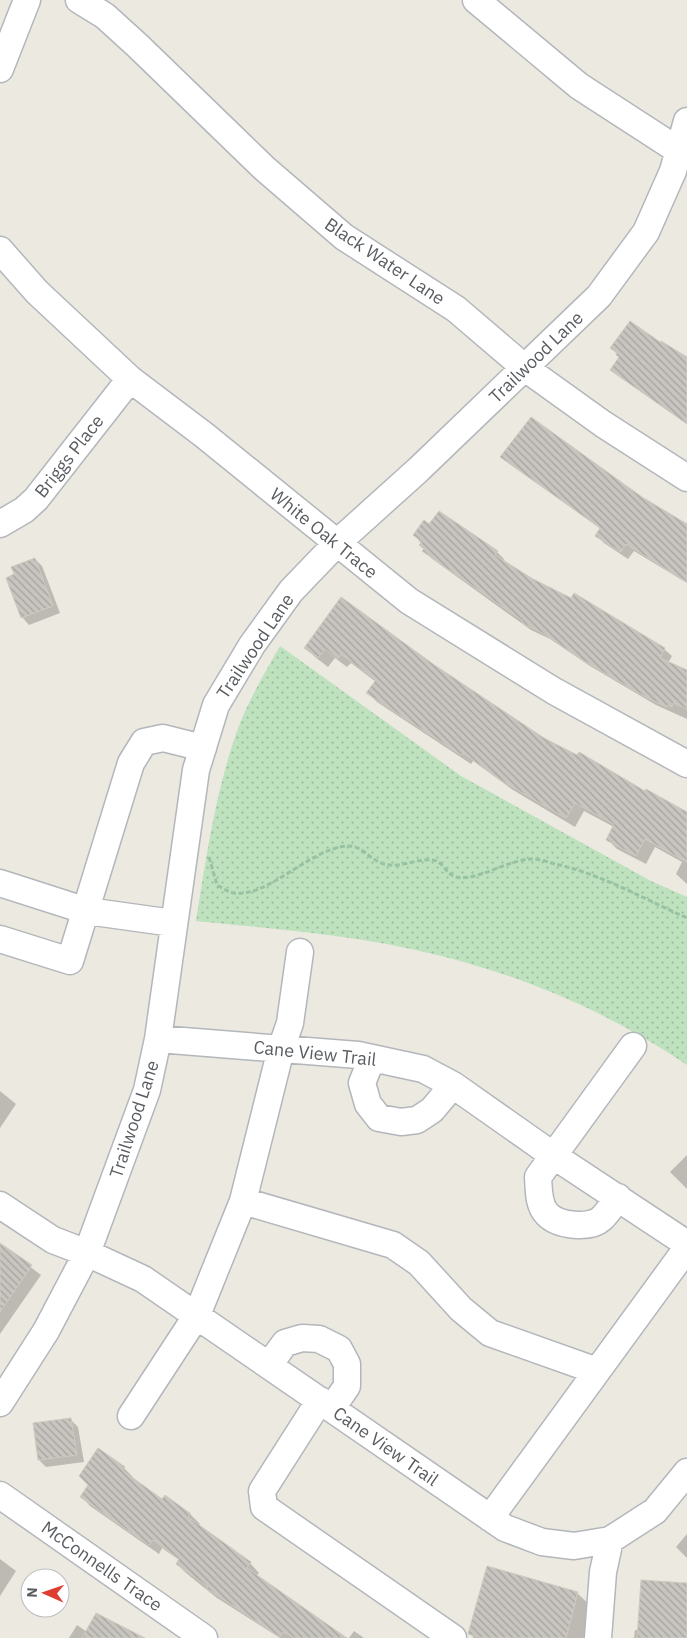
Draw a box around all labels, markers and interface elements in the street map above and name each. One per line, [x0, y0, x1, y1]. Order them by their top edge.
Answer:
street label: Black Water Lane [320, 212, 450, 310]
street label: Trailwood Lane [484, 306, 588, 408]
street label: Briggs Place [29, 410, 109, 502]
street label: White Oak Trace [266, 483, 382, 583]
street label: Trailwood Lane [211, 589, 299, 703]
street label: Cane View Trail [252, 1035, 378, 1071]
street label: Trailwood Lane [104, 1057, 164, 1181]
street label: Cane View Trail [329, 1401, 443, 1491]
street label: McConnells Trace [37, 1516, 167, 1616]
north arrow [20, 1568, 70, 1618]
text: N [23, 1587, 41, 1598]

